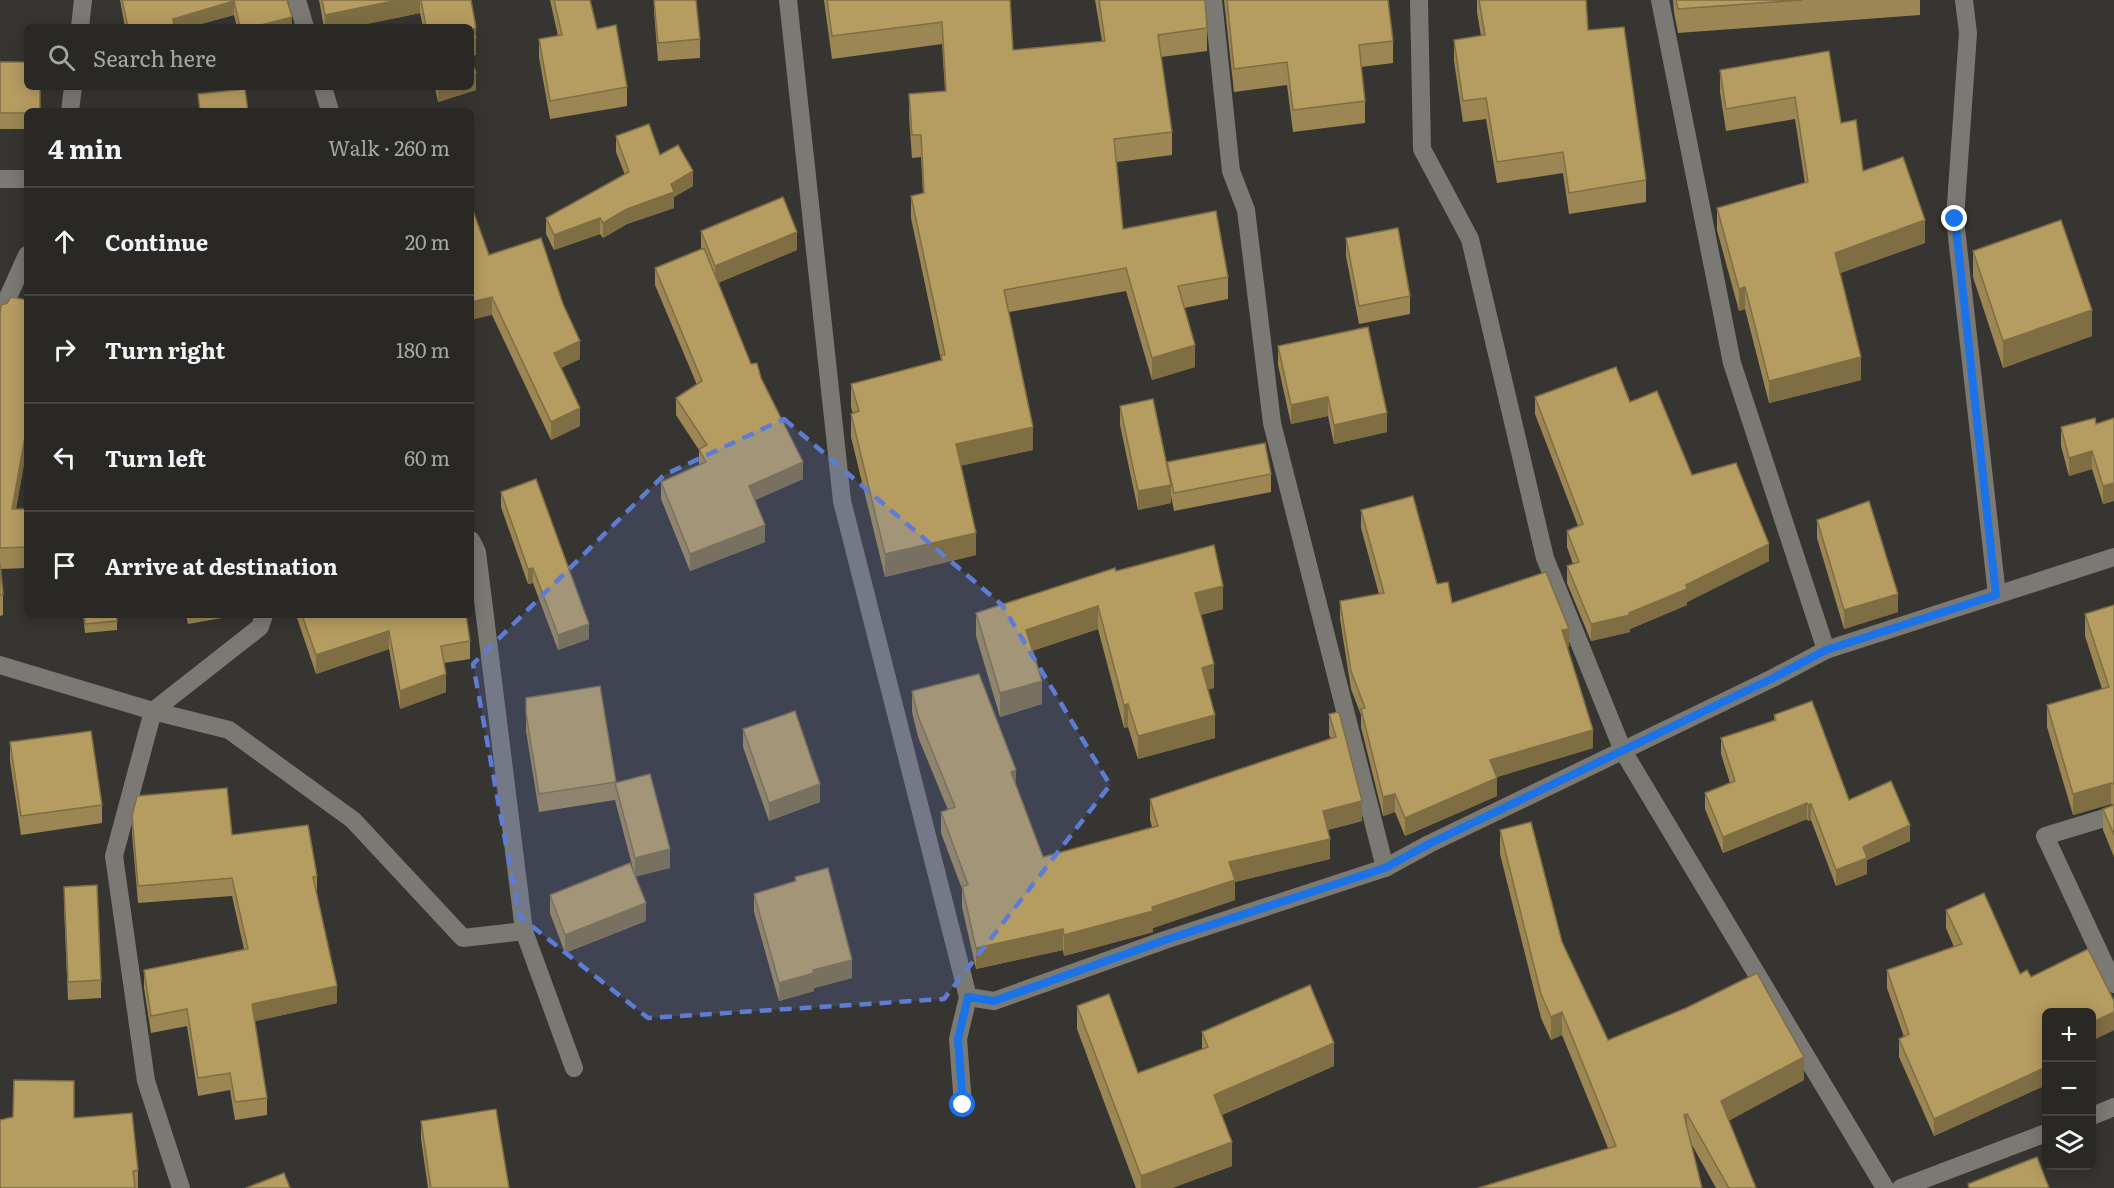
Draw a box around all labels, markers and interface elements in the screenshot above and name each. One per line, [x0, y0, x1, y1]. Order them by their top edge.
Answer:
search box [24, 24, 474, 90]
icon: search [45, 41, 78, 74]
text: Search here [93, 41, 216, 74]
text: 4 min [48, 128, 122, 167]
text: Walk · 260 m [328, 132, 450, 162]
route end [1941, 205, 1967, 231]
icon: ahead [48, 225, 81, 258]
text: Continue [105, 225, 208, 258]
text: 20 m [405, 226, 450, 256]
icon: right [48, 333, 81, 366]
text: Turn right [105, 333, 225, 366]
text: 180 m [396, 334, 450, 364]
icon: left [48, 441, 81, 474]
text: Turn left [105, 441, 206, 474]
text: 60 m [404, 442, 450, 472]
icon: arrive [48, 549, 81, 582]
text: Arrive at destination [105, 549, 338, 582]
map controls [2042, 1008, 2096, 1170]
button: + [2042, 1008, 2096, 1062]
button: − [2042, 1062, 2096, 1116]
route start [949, 1091, 975, 1117]
button: layers [2042, 1116, 2096, 1170]

